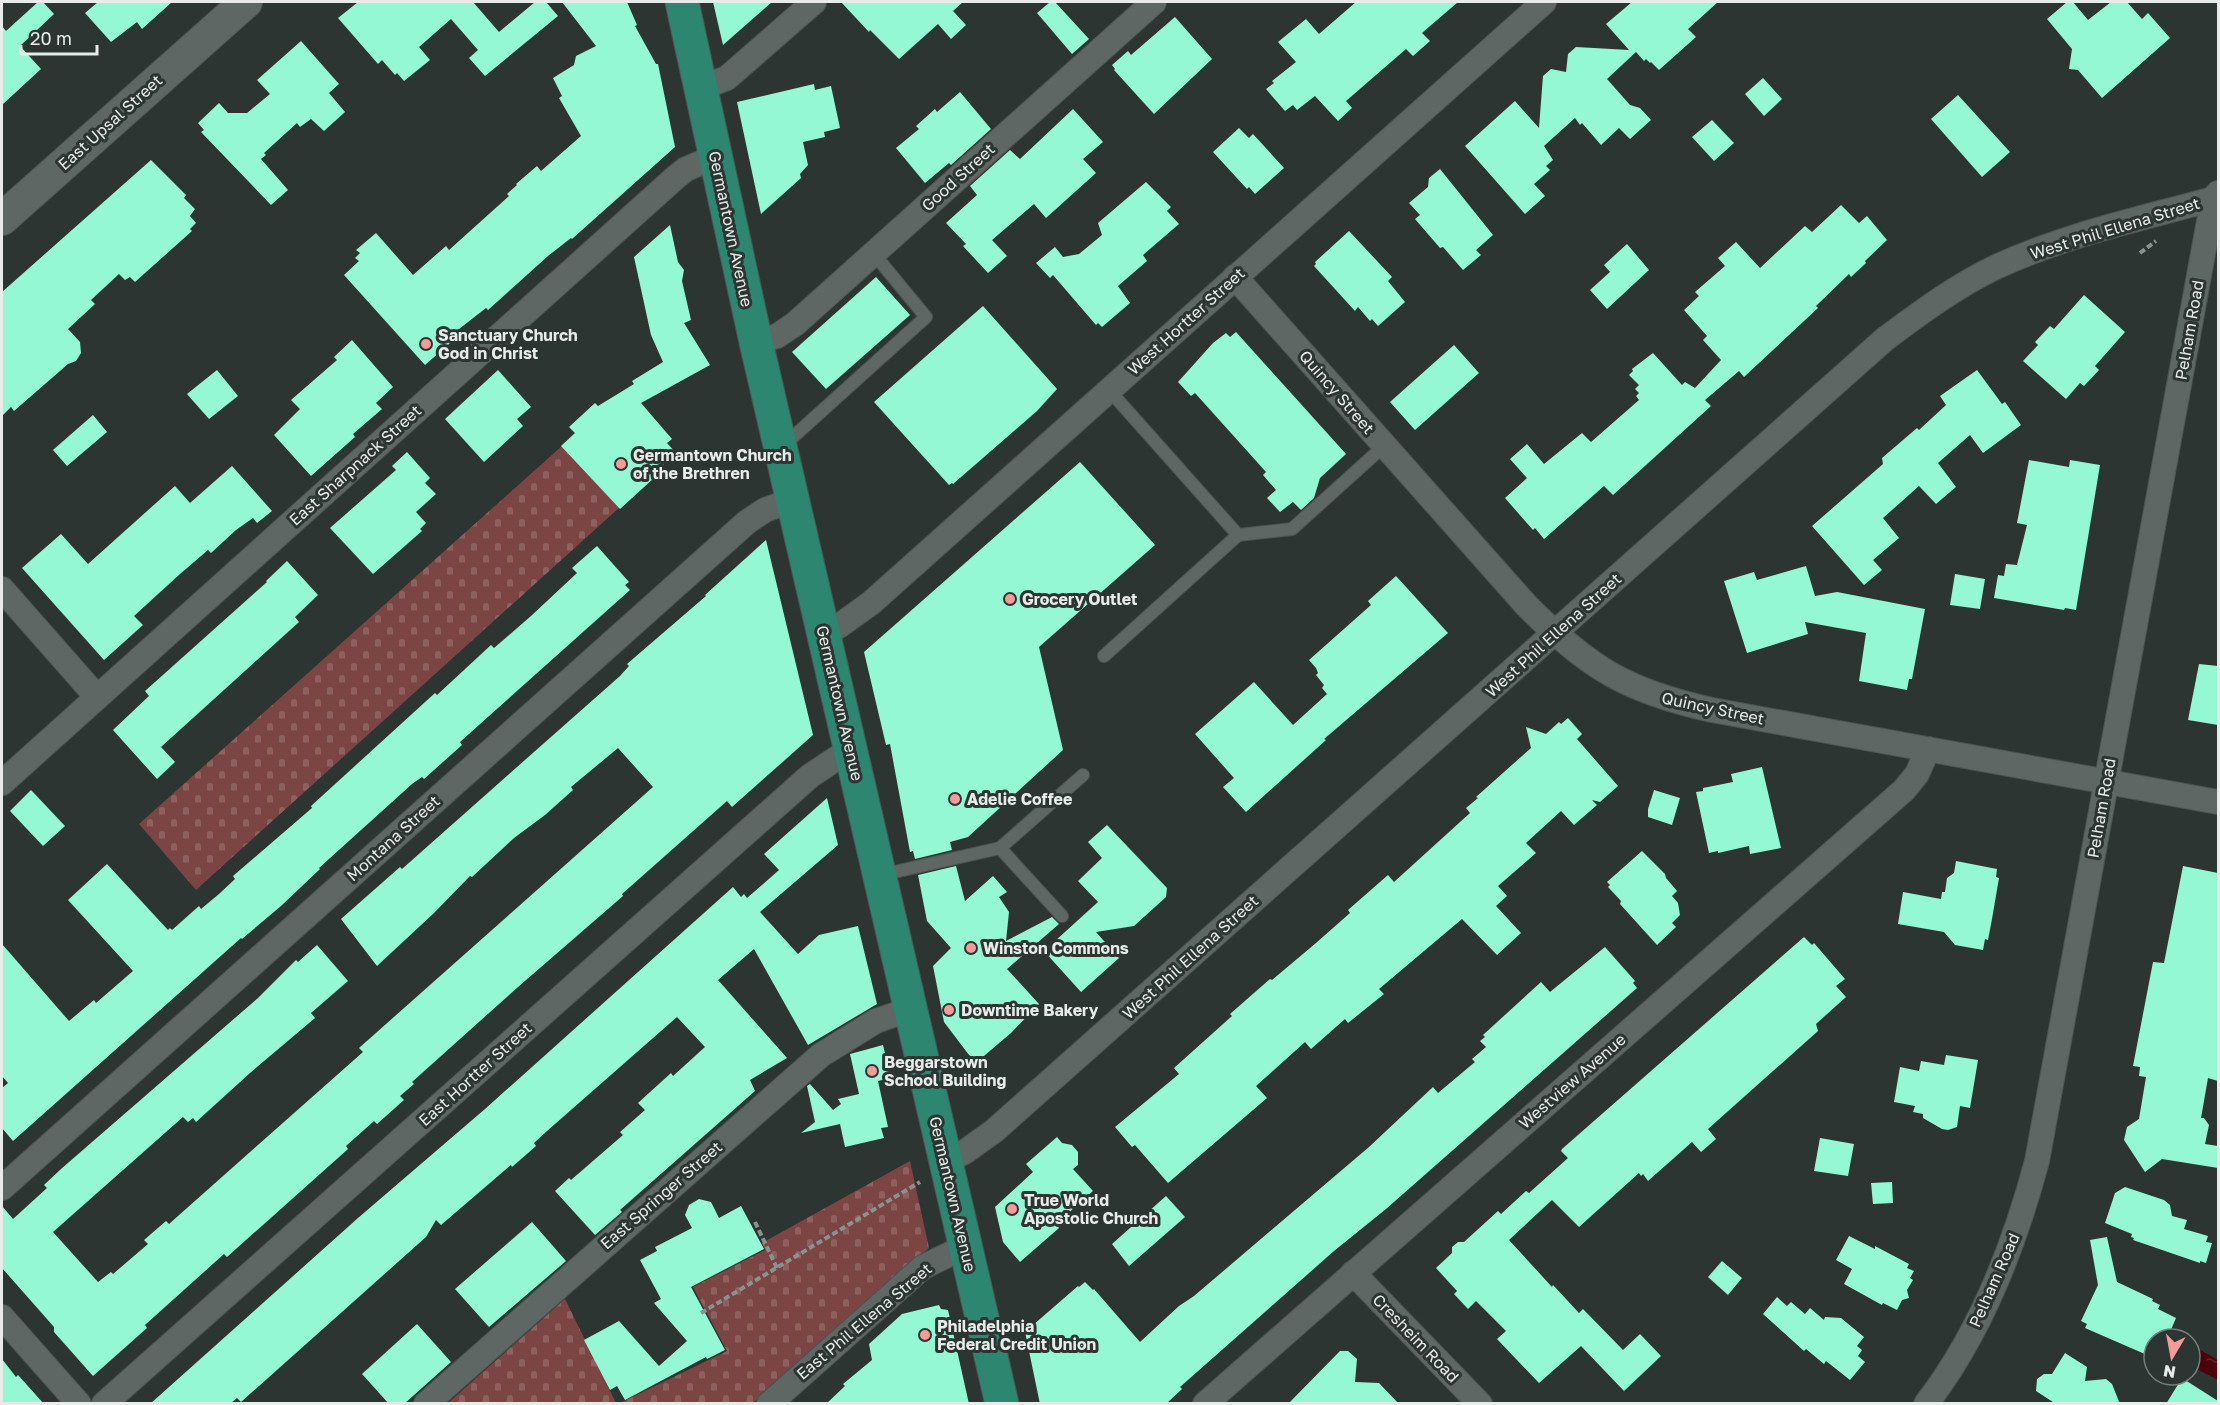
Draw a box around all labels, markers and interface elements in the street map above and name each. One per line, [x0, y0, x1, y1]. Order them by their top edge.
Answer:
scale bar [21, 18, 98, 56]
text: 20 m [30, 27, 72, 49]
street label: East Upsal Street [54, 70, 166, 174]
street label: Good Street [917, 139, 999, 215]
street label: Germantown Avenue [705, 149, 757, 309]
street label: West Phil Ellena Street [2028, 193, 2202, 263]
street label: West Hortter Street [1123, 263, 1249, 379]
street label: Pelham Road [2170, 279, 2208, 381]
place label: Sanctuary Church God in Christ [438, 325, 578, 363]
marker: Sanctuary Church God in Christ [419, 337, 433, 351]
street label: Quincy Street [1295, 346, 1379, 438]
street label: East Sharpnack Street [285, 400, 425, 530]
place label: Germantown Church of the Brethren [633, 445, 792, 483]
marker: Germantown Church of the Brethren [614, 457, 628, 471]
street label: West Phil Ellena Street [1481, 569, 1625, 701]
place label: Grocery Outlet [1022, 589, 1138, 609]
marker: Grocery Outlet [1003, 592, 1017, 606]
street label: Germantown Avenue [812, 623, 868, 783]
street label: Quincy Street [1660, 687, 1766, 729]
street label: Pelham Road [2082, 757, 2120, 859]
place label: Adelie Coffee [967, 789, 1072, 809]
street label: Montana Street [342, 791, 444, 885]
marker: Adelie Coffee [948, 792, 962, 806]
street label: West Phil Ellena Street [1118, 891, 1262, 1023]
place label: Winston Commons [983, 938, 1129, 958]
marker: Winston Commons [964, 941, 978, 955]
place label: Downtime Bakery [961, 1000, 1099, 1020]
marker: Downtime Bakery [942, 1003, 956, 1017]
street label: East Hortter Street [414, 1018, 536, 1130]
street label: Westview Avenue [1514, 1029, 1630, 1133]
place label: Beggarstown School Building [884, 1052, 1007, 1090]
marker: Beggarstown School Building [865, 1064, 879, 1078]
street label: Germantown Avenue [925, 1114, 981, 1274]
street label: East Springer Street [596, 1137, 726, 1253]
place label: True World Apostolic Church [1024, 1190, 1158, 1228]
marker: True World Apostolic Church [1005, 1202, 1019, 1216]
street label: Pelham Road [1964, 1230, 2024, 1330]
street label: East Phil Ellena Street [792, 1259, 936, 1383]
street label: Cresheim Road [1369, 1290, 1463, 1386]
place label: Philadelphia Federal Credit Union [937, 1316, 1096, 1354]
north arrow [2142, 1327, 2202, 1387]
marker: Philadelphia Federal Credit Union [918, 1328, 932, 1342]
text: N [2162, 1361, 2177, 1383]

